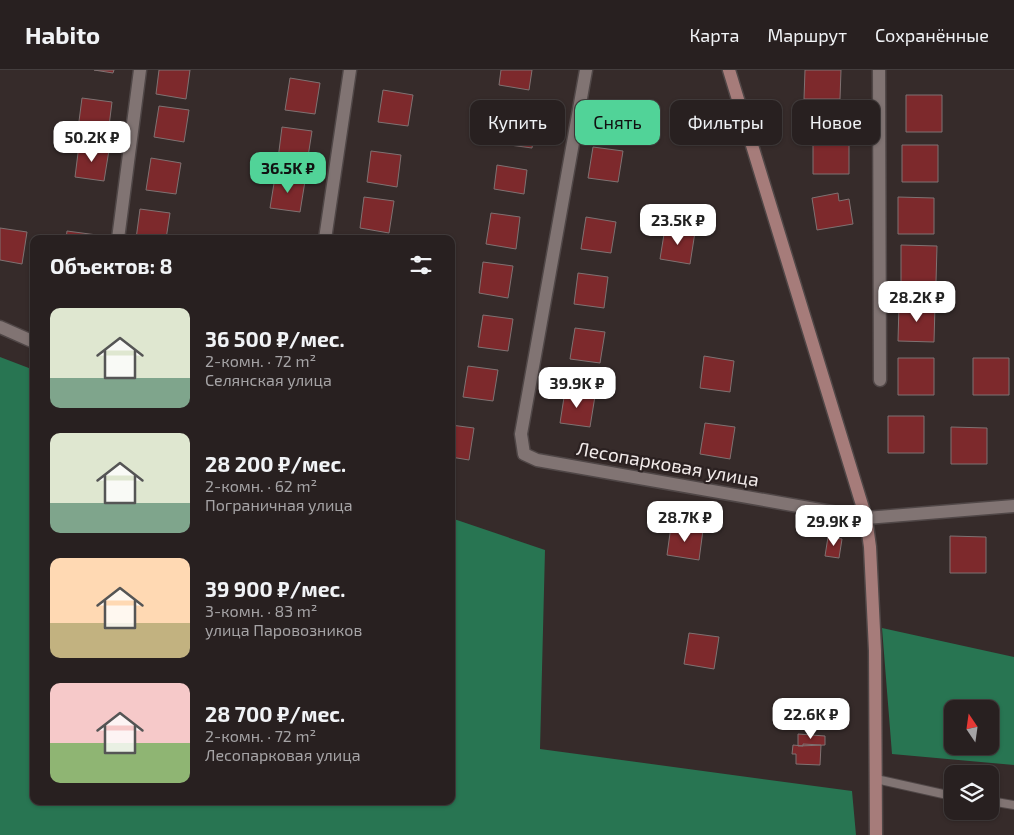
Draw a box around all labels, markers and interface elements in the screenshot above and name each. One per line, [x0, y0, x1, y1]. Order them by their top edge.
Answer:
text: Habito [25, 20, 100, 49]
text: Карта [689, 24, 739, 46]
text: Маршрут [767, 24, 847, 46]
text: Сохранённые [875, 24, 989, 46]
chip: Купить [470, 100, 565, 145]
chip: Снять [575, 100, 660, 145]
chip: Фильтры [670, 100, 782, 145]
chip: Новое [792, 100, 880, 145]
pin: 50.2K ₽ [46, 121, 138, 163]
text: 50.2K ₽ [64, 127, 120, 146]
pin: 36.5K ₽ [242, 152, 334, 194]
text: 36.5K ₽ [261, 158, 315, 177]
pin: 23.5K ₽ [632, 204, 724, 246]
text: 23.5K ₽ [651, 210, 705, 229]
icon: filters [407, 251, 435, 279]
text: Объектов: 8 [50, 253, 173, 278]
pin: 28.2K ₽ [871, 280, 963, 323]
text: 28.2K ₽ [889, 287, 945, 306]
text: 36 500 ₽/мес. [205, 326, 345, 351]
icon: home [90, 328, 150, 388]
text: 2-комн. · 72 m² [205, 351, 316, 370]
pin: 39.9K ₽ [531, 366, 623, 409]
text: Селянская улица [205, 370, 332, 389]
text: 39.9K ₽ [550, 373, 604, 392]
street label: Лесопарковая улица [575, 436, 761, 492]
text: 28 200 ₽/мес. [205, 451, 346, 476]
icon: home [90, 453, 150, 513]
text: 2-комн. · 62 m² [205, 476, 317, 495]
text: Пограничная улица [205, 495, 353, 514]
pin: 28.7K ₽ [639, 500, 731, 543]
pin: 29.9K ₽ [788, 504, 880, 547]
text: 28.7K ₽ [658, 507, 712, 526]
text: 29.9K ₽ [807, 511, 861, 530]
text: 39 900 ₽/мес. [205, 576, 345, 601]
icon: home [90, 578, 150, 638]
text: 3-комн. · 83 m² [205, 601, 317, 620]
text: улица Паровозников [205, 620, 362, 639]
pin: 22.6K ₽ [765, 698, 857, 740]
north arrow [944, 700, 999, 755]
map controls [944, 700, 999, 820]
text: 28 700 ₽/мес. [205, 701, 345, 726]
icon: home [90, 703, 150, 763]
text: 22.6K ₽ [784, 704, 838, 723]
text: 2-комн. · 72 m² [205, 726, 316, 745]
text: Лесопарковая улица [205, 745, 361, 764]
button: layers [944, 765, 999, 820]

